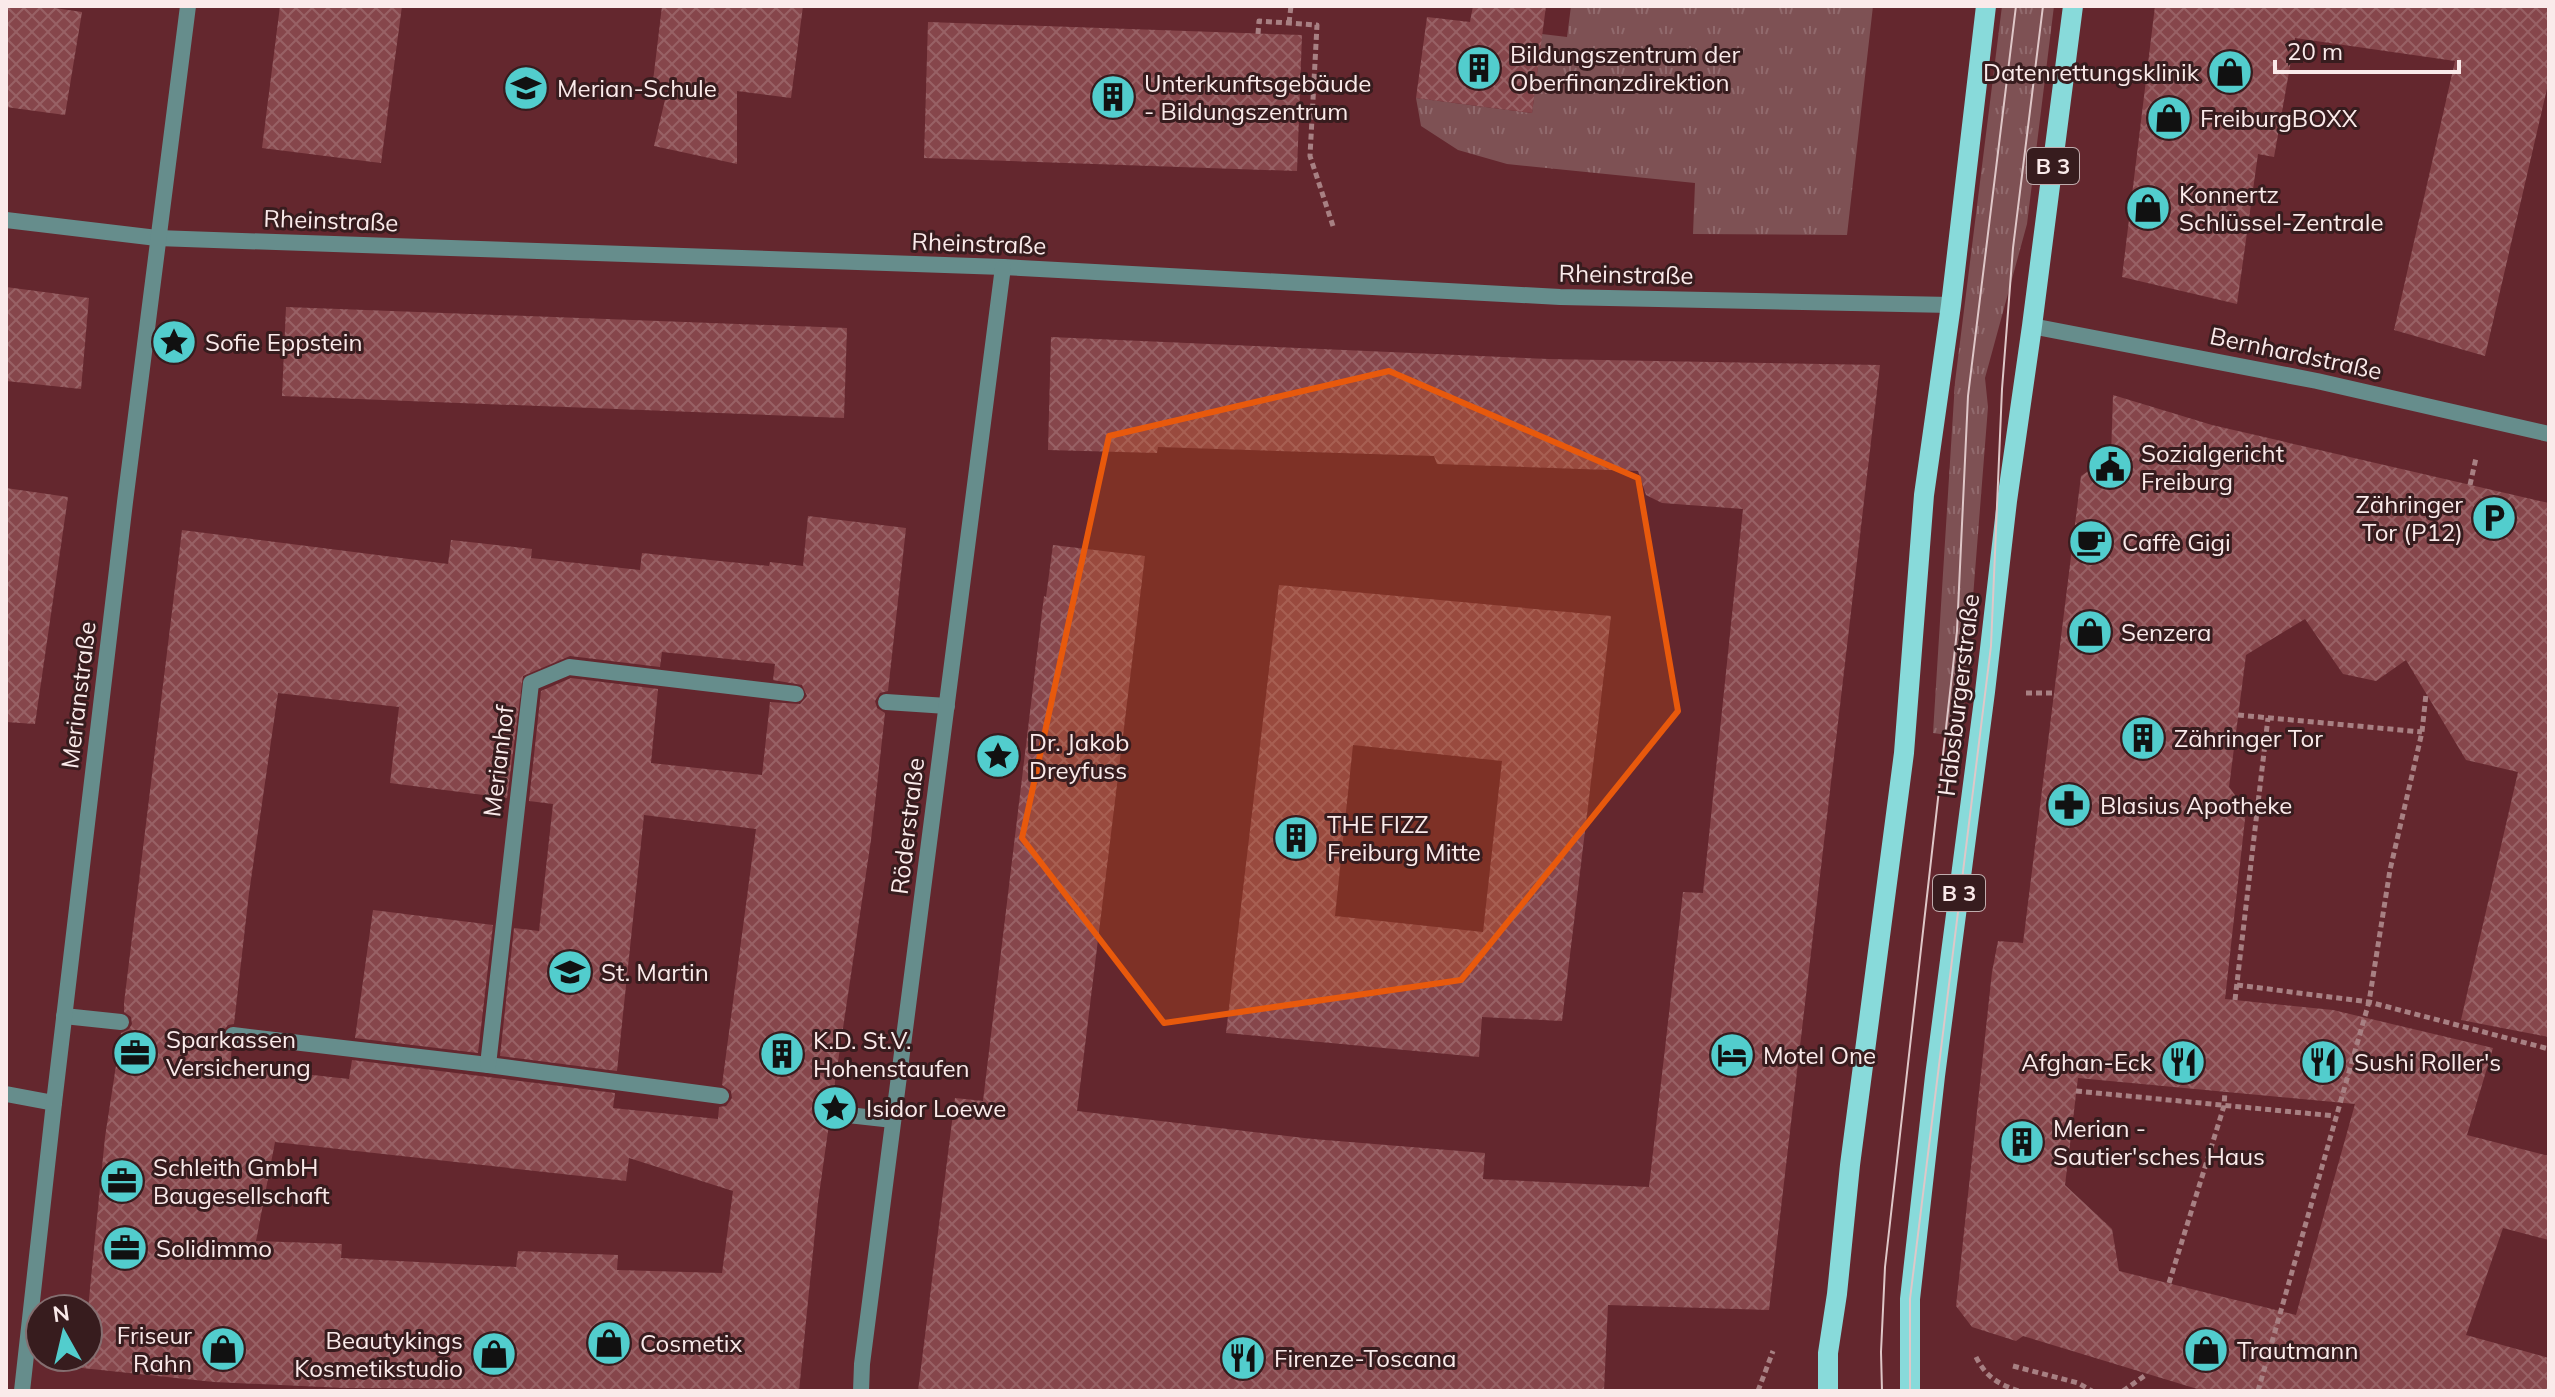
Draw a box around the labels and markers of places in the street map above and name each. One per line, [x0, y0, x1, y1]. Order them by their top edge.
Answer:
place label: Bildungszentrum der Oberfinanzdirektion [1510, 39, 1740, 97]
building icon: Bildungszentrum der Oberfinanzdirektion [1455, 44, 1503, 92]
shop icon: Datenrettungsklinik [2206, 48, 2254, 96]
place label: Datenrettungsklinik [1983, 57, 2200, 87]
school or university icon: Merian-Schule [502, 64, 550, 112]
place label: Unterkunftsgebäude - Bildungszentrum [1144, 68, 1371, 126]
place label: Merian-Schule [557, 73, 717, 103]
building icon: Unterkunftsgebäude - Bildungszentrum [1089, 73, 1137, 121]
shop icon: FreiburgBOXX [2145, 94, 2193, 142]
place label: FreiburgBOXX [2200, 103, 2358, 133]
place label: Konnertz Schlüssel-Zentrale [2179, 179, 2384, 237]
shop icon: Konnertz Schlüssel-Zentrale [2124, 184, 2172, 232]
place icon: Sofie Eppstein [150, 318, 198, 366]
place label: Sofie Eppstein [205, 327, 362, 357]
place label: Sozialgericht Freiburg [2141, 438, 2284, 496]
public building icon: Sozialgericht Freiburg [2086, 443, 2134, 491]
place label: Zähringer Tor (P12) [2356, 489, 2463, 547]
parking icon: Zähringer Tor (P12) [2470, 494, 2518, 542]
cafe icon: Caffè Gigi [2067, 518, 2115, 566]
place label: Caffè Gigi [2122, 527, 2231, 557]
shop icon: Senzera [2066, 608, 2114, 656]
place label: Senzera [2121, 617, 2211, 647]
building icon: Zähringer Tor [2119, 714, 2167, 762]
place label: Zähringer Tor [2174, 723, 2323, 753]
place label: Dr. Jakob Dreyfuss [1029, 727, 1129, 785]
place icon: Dr. Jakob Dreyfuss [974, 732, 1022, 780]
pharmacy icon: Blasius Apotheke [2045, 781, 2093, 829]
place label: Blasius Apotheke [2100, 790, 2292, 820]
place label: THE FIZZ Freiburg Mitte [1327, 809, 1481, 867]
building icon: THE FIZZ Freiburg Mitte [1272, 814, 1320, 862]
school or university icon: St. Martin [546, 948, 594, 996]
place label: St. Martin [601, 957, 709, 987]
place label: Sparkassen Versicherung [166, 1024, 311, 1082]
place label: K.D. St.V. Hohenstaufen [813, 1025, 970, 1083]
office icon: Sparkassen Versicherung [111, 1029, 159, 1077]
building icon: K.D. St.V. Hohenstaufen [758, 1030, 806, 1078]
hotel icon: Motel One [1708, 1031, 1756, 1079]
restaurant icon: Afghan-Eck [2159, 1038, 2207, 1086]
restaurant icon: Sushi Roller's [2299, 1038, 2347, 1086]
place label: Motel One [1763, 1040, 1876, 1070]
place label: Afghan-Eck [2021, 1047, 2153, 1077]
place label: Sushi Roller's [2354, 1047, 2501, 1077]
place icon: Isidor Loewe [811, 1084, 859, 1132]
place label: Isidor Loewe [866, 1093, 1006, 1123]
place label: Merian - Sautier'sches Haus [2053, 1113, 2265, 1171]
building icon: Merian - Sautier'sches Haus [1998, 1118, 2046, 1166]
place label: Schleith GmbH Baugesellschaft [153, 1152, 330, 1210]
office icon: Schleith GmbH Baugesellschaft [98, 1157, 146, 1205]
office icon: Solidimmo [101, 1224, 149, 1272]
place label: Solidimmo [156, 1233, 272, 1263]
shop icon: Cosmetix [585, 1319, 633, 1367]
place label: Friseur Rahn [117, 1320, 192, 1378]
shop icon: Friseur Rahn [199, 1325, 247, 1373]
place label: Beautykings Kosmetikstudio [294, 1325, 463, 1383]
shop icon: Trautmann [2182, 1326, 2230, 1374]
place label: Cosmetix [640, 1328, 742, 1358]
shop icon: Beautykings Kosmetikstudio [470, 1330, 518, 1378]
restaurant icon: Firenze-Toscana [1219, 1334, 1267, 1382]
place label: Trautmann [2237, 1335, 2359, 1365]
place label: Firenze-Toscana [1274, 1343, 1457, 1373]

